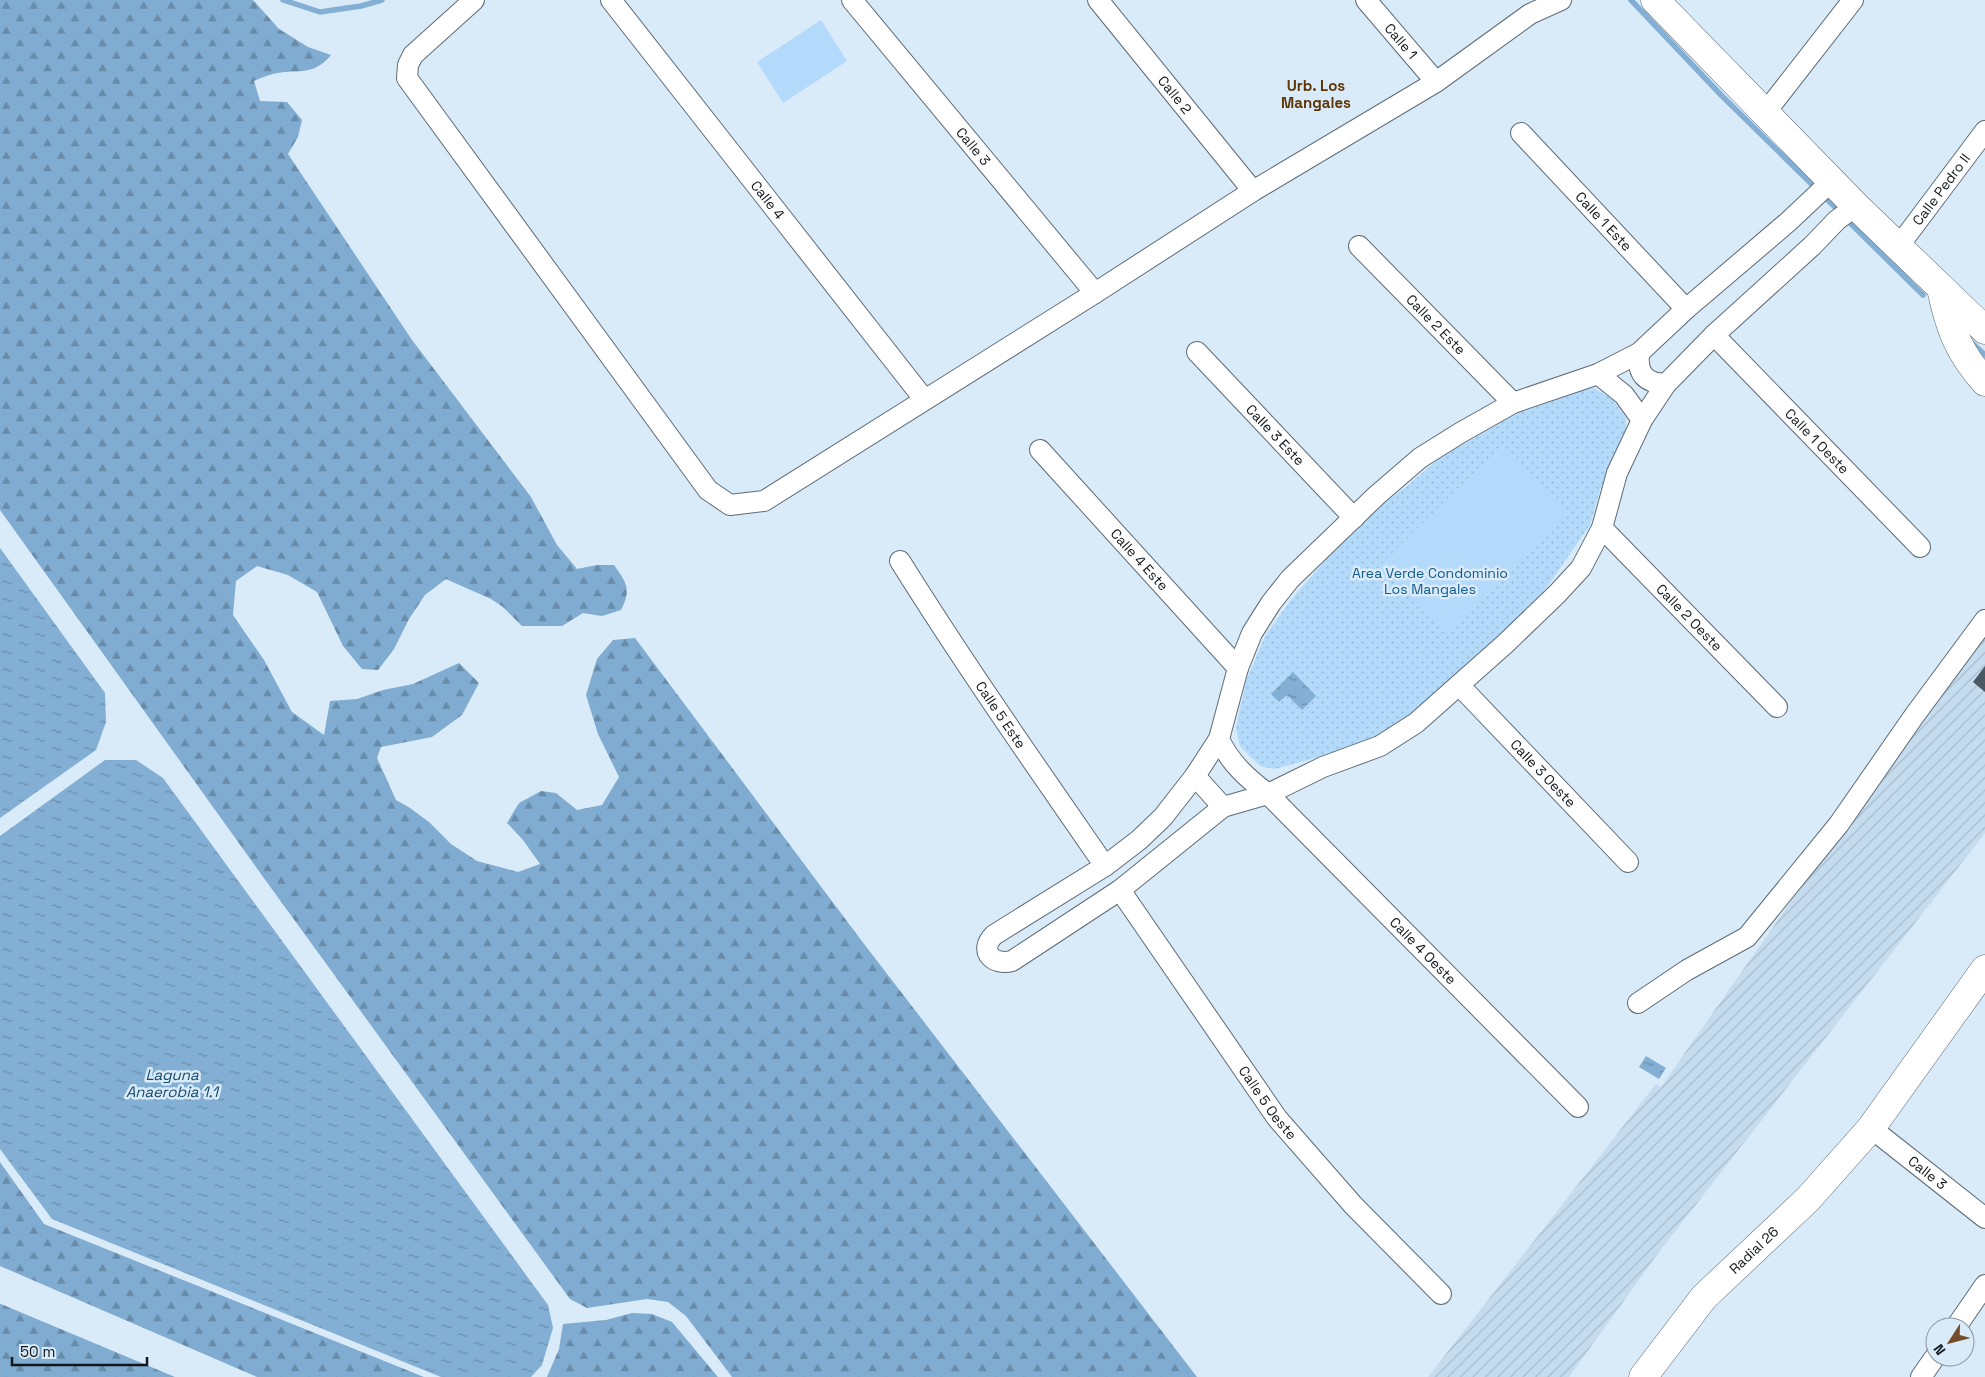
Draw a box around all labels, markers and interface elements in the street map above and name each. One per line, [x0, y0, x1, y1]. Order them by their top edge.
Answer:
street label: Calle 1 [1381, 19, 1421, 63]
street label: Calle 2 [1154, 72, 1196, 118]
district label: Urb. Los Mangales [1281, 76, 1351, 112]
street label: Calle 3 [952, 123, 994, 169]
street label: Calle Pedro II [1908, 150, 1974, 229]
street label: Calle 4 [747, 177, 789, 223]
street label: Calle 1 Este [1572, 188, 1636, 255]
street label: Calle 2 Este [1402, 291, 1470, 358]
street label: Calle 3 Este [1242, 400, 1309, 469]
street label: Calle 1 Oeste [1781, 404, 1853, 478]
street label: Calle 4 Este [1107, 525, 1172, 594]
park label: Area Verde Condominio Los Mangales [1352, 564, 1508, 598]
street label: Calle 2 Oeste [1652, 580, 1726, 655]
street label: Calle 5 Este [972, 678, 1030, 752]
street label: Calle 3 Oeste [1507, 735, 1580, 811]
street label: Calle 4 Oeste [1386, 913, 1460, 988]
street label: Calle 5 Oeste [1235, 1062, 1301, 1143]
water label: Laguna Anaerobia 1.1 [126, 1065, 220, 1101]
street label: Calle 3 [1905, 1152, 1950, 1193]
street label: Radial 26 [1725, 1223, 1782, 1278]
north arrow [1925, 1317, 1975, 1367]
scale bar [12, 1334, 148, 1366]
text: N [1929, 1341, 1950, 1359]
text: 50 m [20, 1342, 55, 1361]

